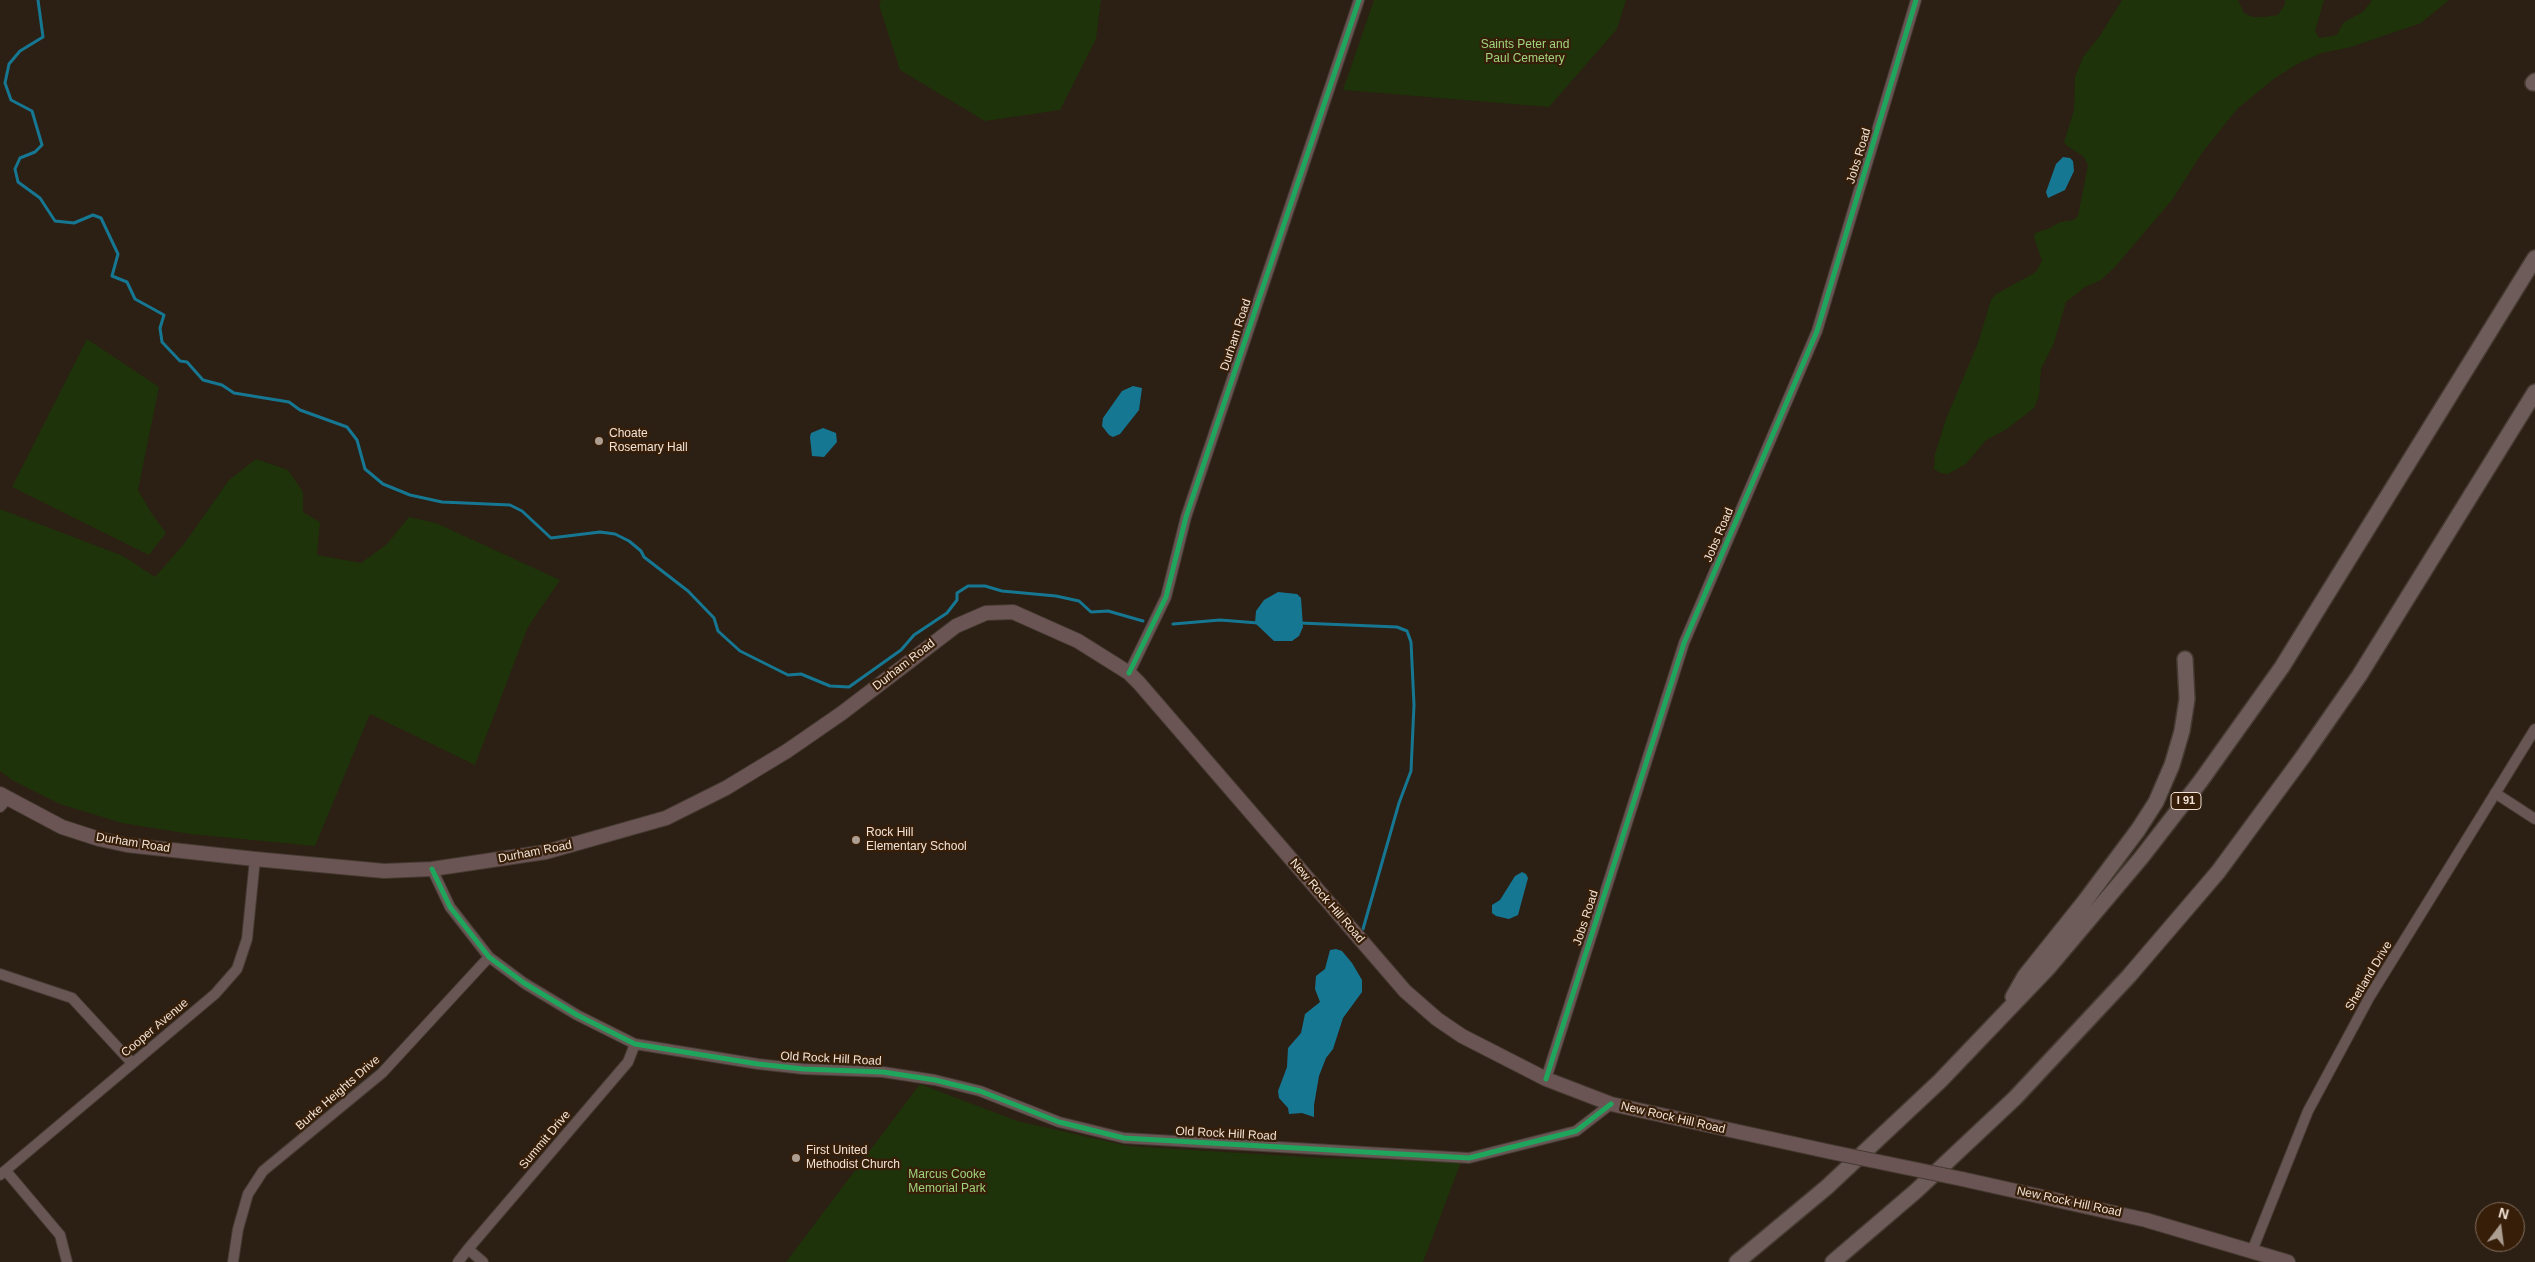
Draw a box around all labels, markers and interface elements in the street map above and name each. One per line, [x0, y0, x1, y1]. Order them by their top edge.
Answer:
park label: Saints Peter and Paul Cemetery [1481, 38, 1569, 66]
street label: Jobs Road [1844, 126, 1874, 186]
street label: Durham Road [1218, 297, 1254, 373]
place label: Choate Rosemary Hall [609, 427, 688, 455]
marker: Choate Rosemary Hall [593, 435, 605, 447]
street label: Jobs Road [1701, 506, 1737, 564]
street label: Durham Road [870, 636, 938, 694]
road number: I 91 [2171, 792, 2201, 809]
place label: Rock Hill Elementary School [866, 826, 967, 854]
street label: Durham Road [95, 830, 171, 856]
marker: Rock Hill Elementary School [850, 834, 862, 846]
street label: Durham Road [497, 838, 573, 866]
street label: New Rock Hill Road [1287, 856, 1367, 946]
street label: Jobs Road [1570, 888, 1602, 948]
street label: Shetland Drive [2343, 939, 2395, 1013]
street label: Cooper Avenue [119, 996, 191, 1060]
street label: Old Rock Hill Road [780, 1049, 882, 1069]
street label: Burke Heights Drive [293, 1053, 383, 1133]
street label: New Rock Hill Road [1619, 1099, 1727, 1137]
street label: Summit Drive [516, 1108, 574, 1172]
street label: Old Rock Hill Road [1175, 1124, 1277, 1144]
place label: First United Methodist Church [806, 1144, 900, 1172]
marker: First United Methodist Church [790, 1152, 802, 1164]
park label: Marcus Cooke Memorial Park [908, 1168, 986, 1196]
street label: New Rock Hill Road [2015, 1184, 2123, 1220]
north arrow [2475, 1202, 2525, 1252]
text: N [2497, 1204, 2511, 1223]

